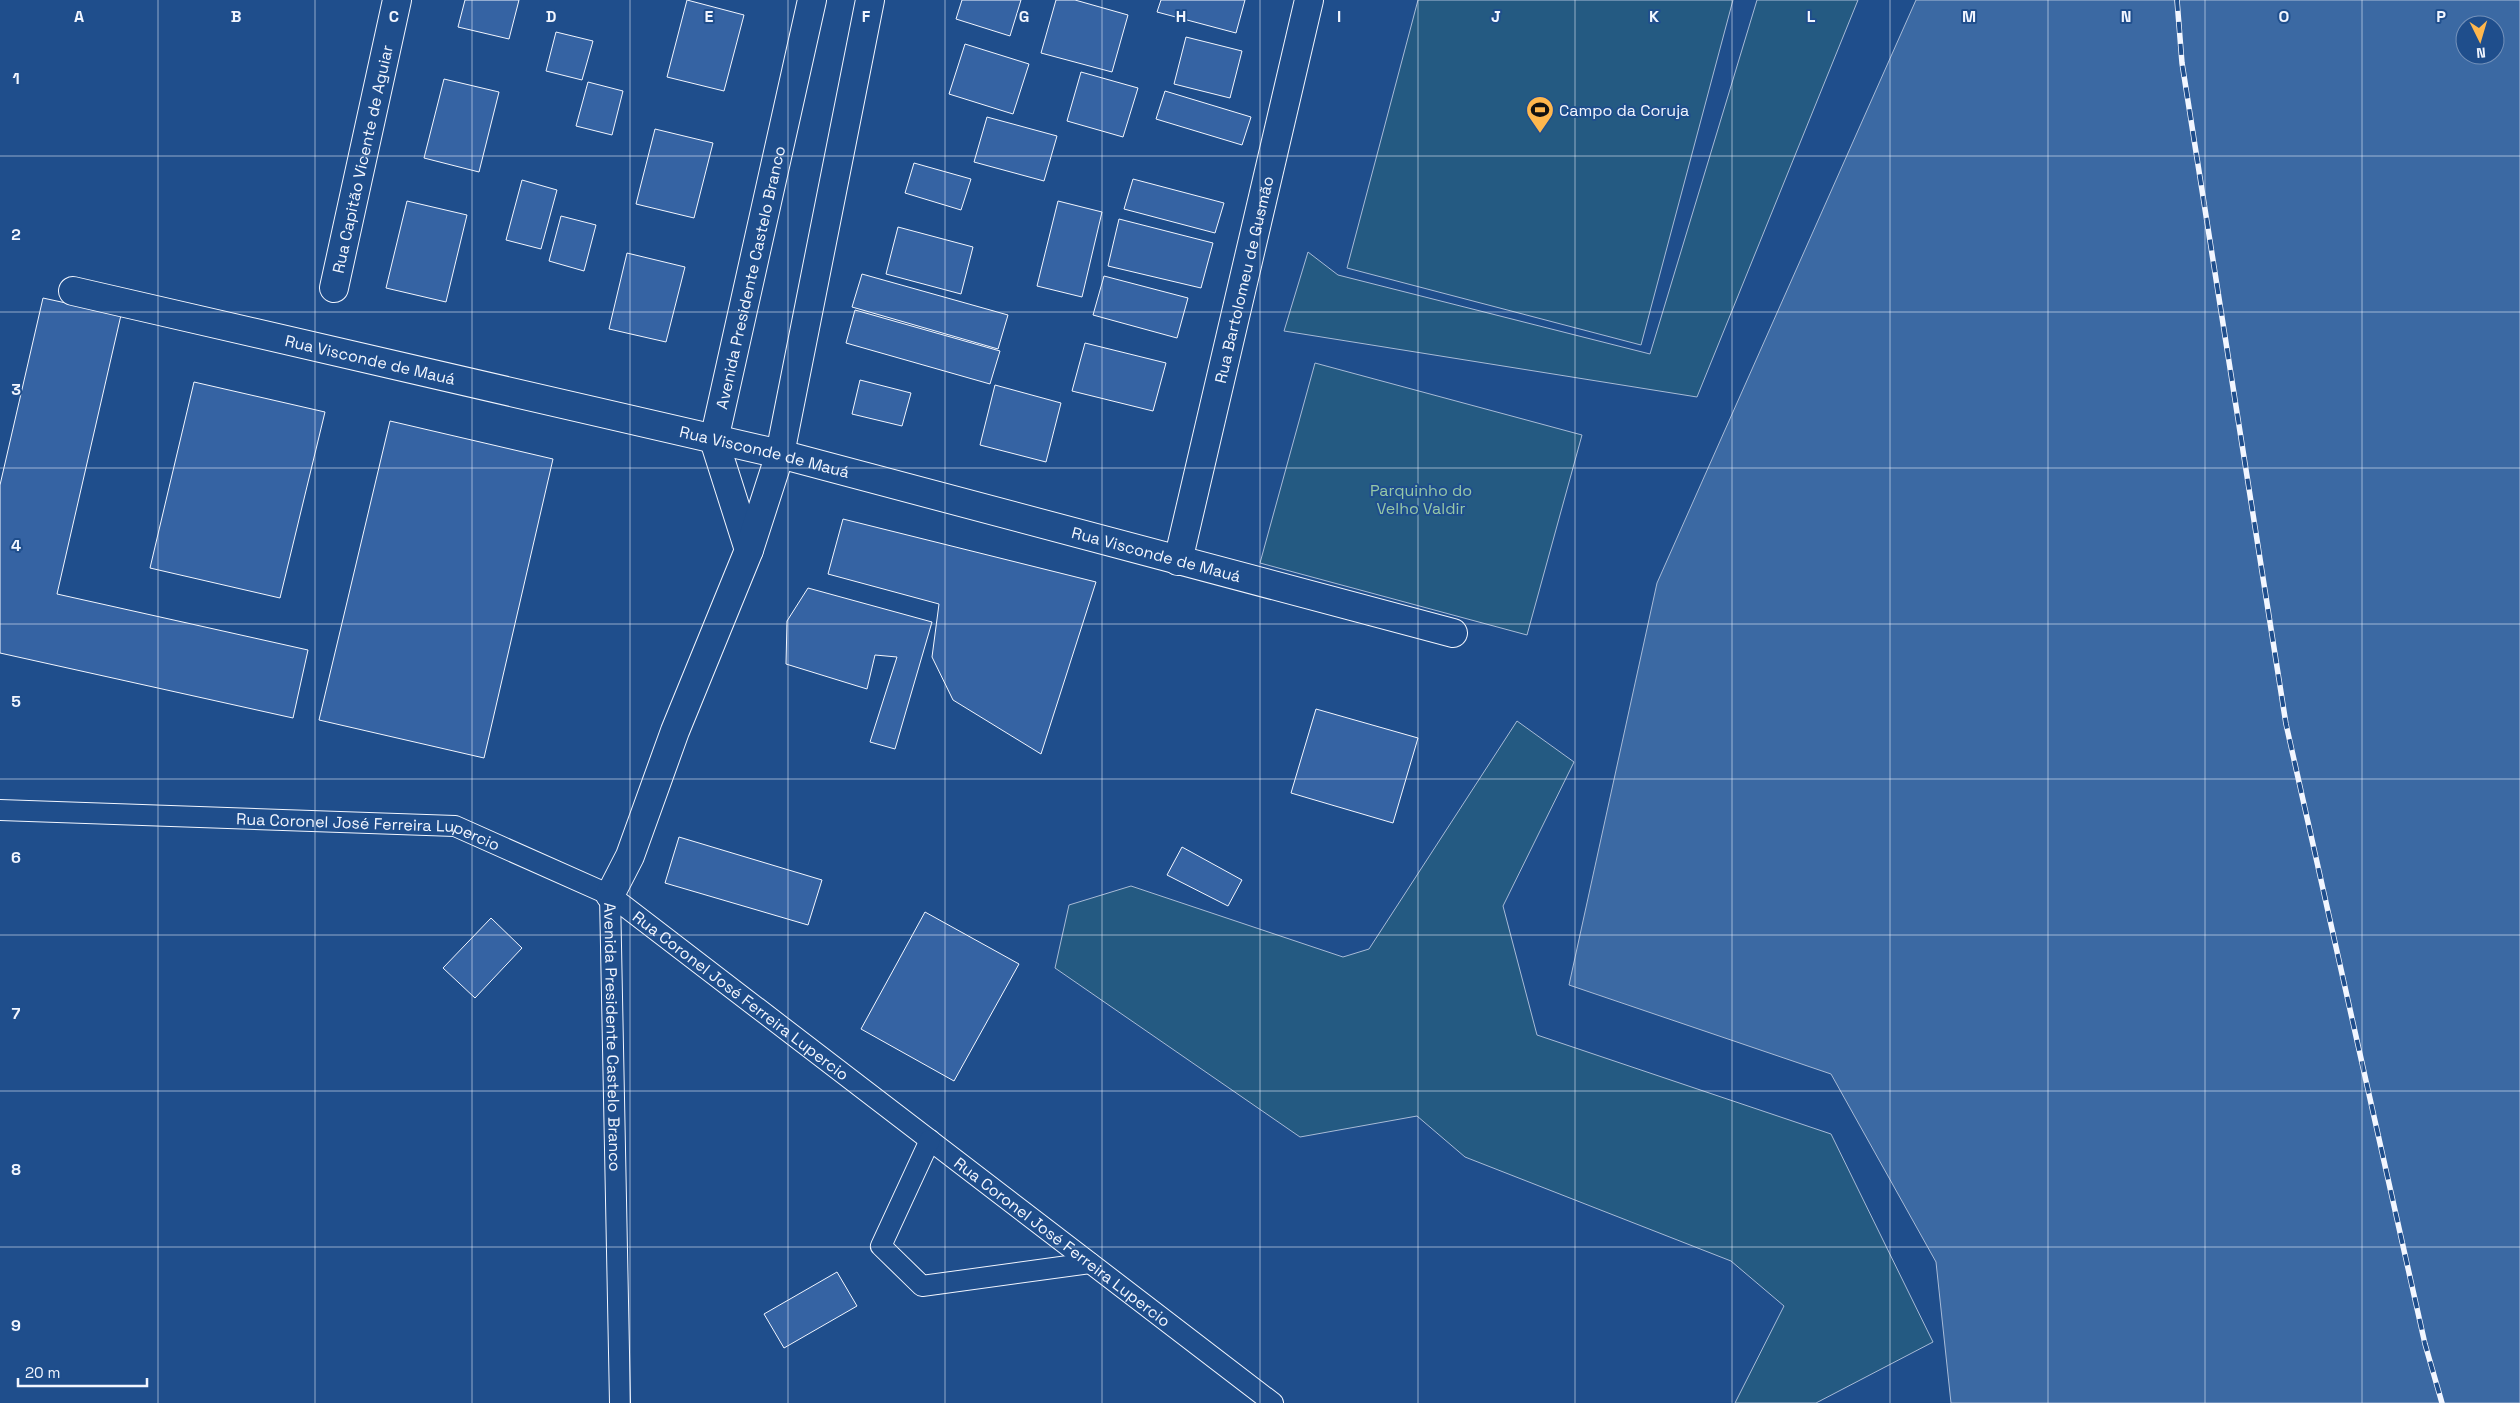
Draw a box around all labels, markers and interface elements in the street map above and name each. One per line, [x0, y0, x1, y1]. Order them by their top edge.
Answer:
text: A [74, 6, 84, 27]
text: B [231, 6, 241, 27]
text: C [389, 6, 399, 27]
text: D [546, 6, 556, 27]
text: E [705, 6, 714, 27]
text: F [862, 6, 871, 27]
text: G [1019, 6, 1029, 27]
text: H [1176, 6, 1186, 27]
text: I [1337, 6, 1341, 27]
text: J [1491, 6, 1501, 27]
text: K [1649, 6, 1659, 27]
text: L [1807, 6, 1816, 27]
text: M [1962, 6, 1976, 27]
text: N [2121, 6, 2131, 27]
text: O [2279, 6, 2290, 27]
text: P [2436, 6, 2446, 27]
north arrow [2455, 15, 2505, 65]
street label: Rua Capitão Vicente de Aguiar [327, 43, 397, 275]
text: N [2476, 44, 2487, 62]
text: 1 [12, 68, 20, 89]
sports icon: Campo da Coruja [1525, 95, 1555, 134]
place label: Campo da Coruja [1559, 100, 1689, 121]
street label: Avenida Presidente Castelo Branco [711, 144, 790, 411]
street label: Rua Bartolomeu de Gusmão [1209, 174, 1278, 385]
text: 2 [11, 224, 21, 245]
street label: Rua Visconde de Mauá [283, 330, 457, 389]
text: 3 [11, 379, 21, 400]
street label: Rua Visconde de Mauá [678, 421, 852, 483]
park label: Parquinho do Velho Valdir [1370, 480, 1472, 519]
street label: Rua Visconde de Mauá [1069, 522, 1243, 587]
text: 4 [11, 535, 21, 556]
text: 5 [11, 691, 21, 712]
street label: Rua Coronel José Ferreira Lupercio [236, 808, 503, 855]
text: 6 [11, 847, 21, 868]
street label: Avenida Presidente Castelo Branco [600, 902, 626, 1172]
street label: Rua Coronel José Ferreira Lupercio [629, 906, 853, 1085]
text: 7 [12, 1003, 21, 1024]
street label: Rua Coronel José Ferreira Lupercio [950, 1152, 1175, 1331]
text: 8 [11, 1159, 21, 1180]
text: 9 [11, 1315, 21, 1336]
scale bar [18, 1356, 146, 1388]
text: 20 m [25, 1363, 60, 1382]

